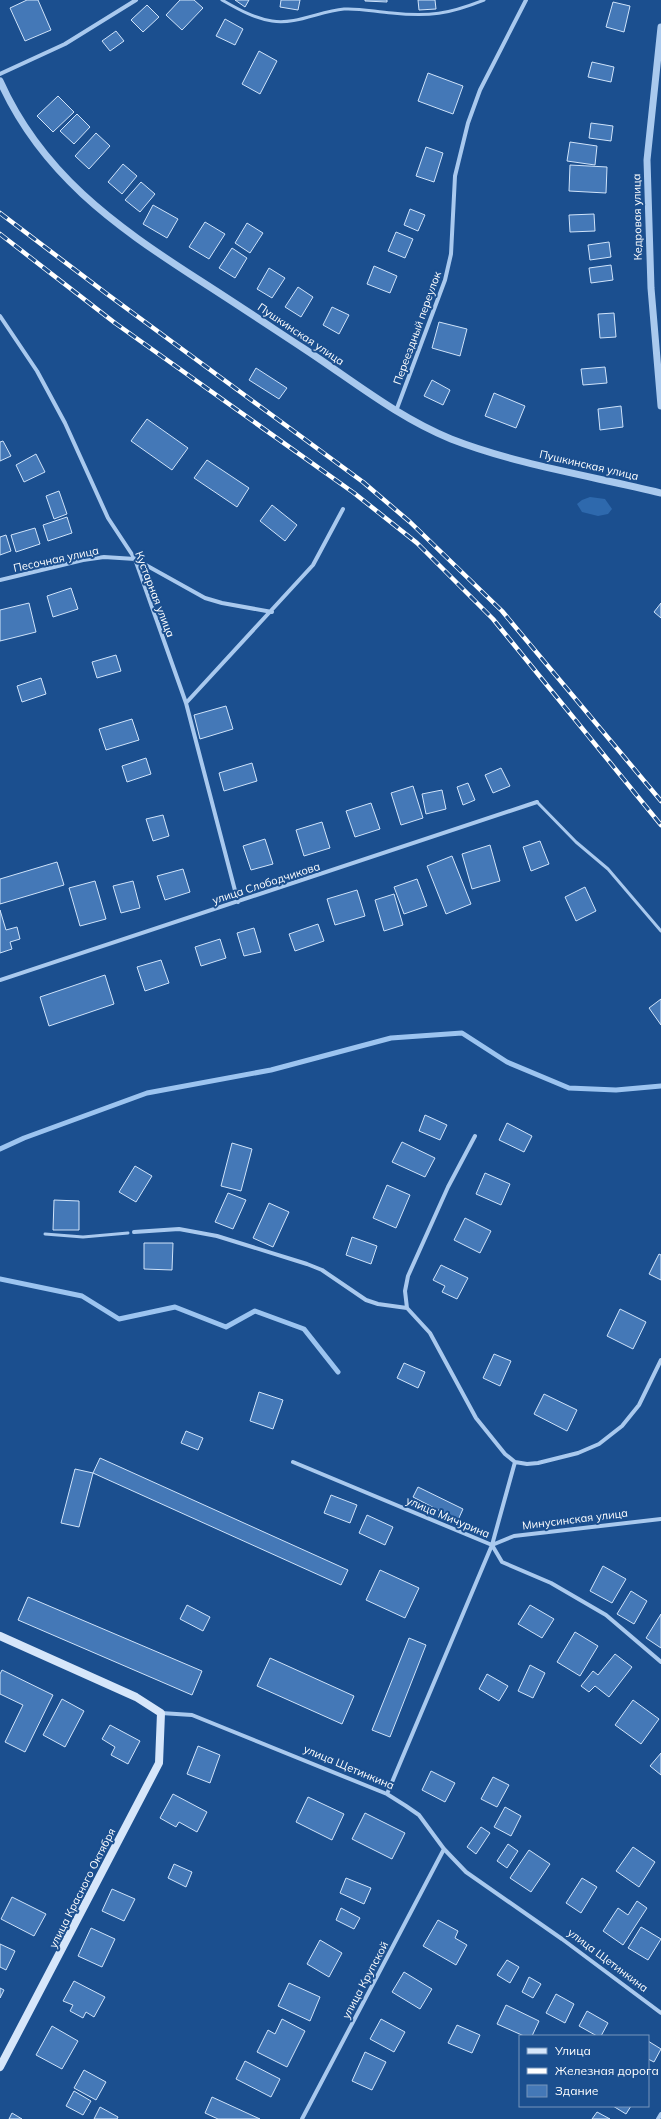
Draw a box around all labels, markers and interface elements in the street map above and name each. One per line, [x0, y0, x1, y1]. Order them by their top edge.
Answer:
street label: Кедровая улица [629, 173, 645, 261]
street label: Переездный переулок [390, 269, 444, 387]
street label: Пушкинская улица [255, 300, 347, 368]
street label: Пушкинская улица [538, 447, 640, 483]
street label: Песочная улица [12, 543, 100, 575]
street label: Кустарная улица [132, 549, 178, 639]
street label: улица Слободчикова [210, 859, 322, 907]
street label: улица Мичурина [404, 1493, 492, 1541]
street label: Минусинская улица [521, 1506, 629, 1532]
street label: улица Щетинкина [302, 1742, 396, 1792]
street label: улица Красного Октября [46, 1826, 118, 1950]
street label: улица Щетинкина [565, 1925, 651, 1995]
street label: улица Крупской [339, 1939, 391, 2021]
legend [519, 2035, 649, 2107]
text: Улица [554, 2043, 591, 2058]
text: Железная дорога [555, 2063, 659, 2078]
text: Здание [555, 2083, 599, 2098]

